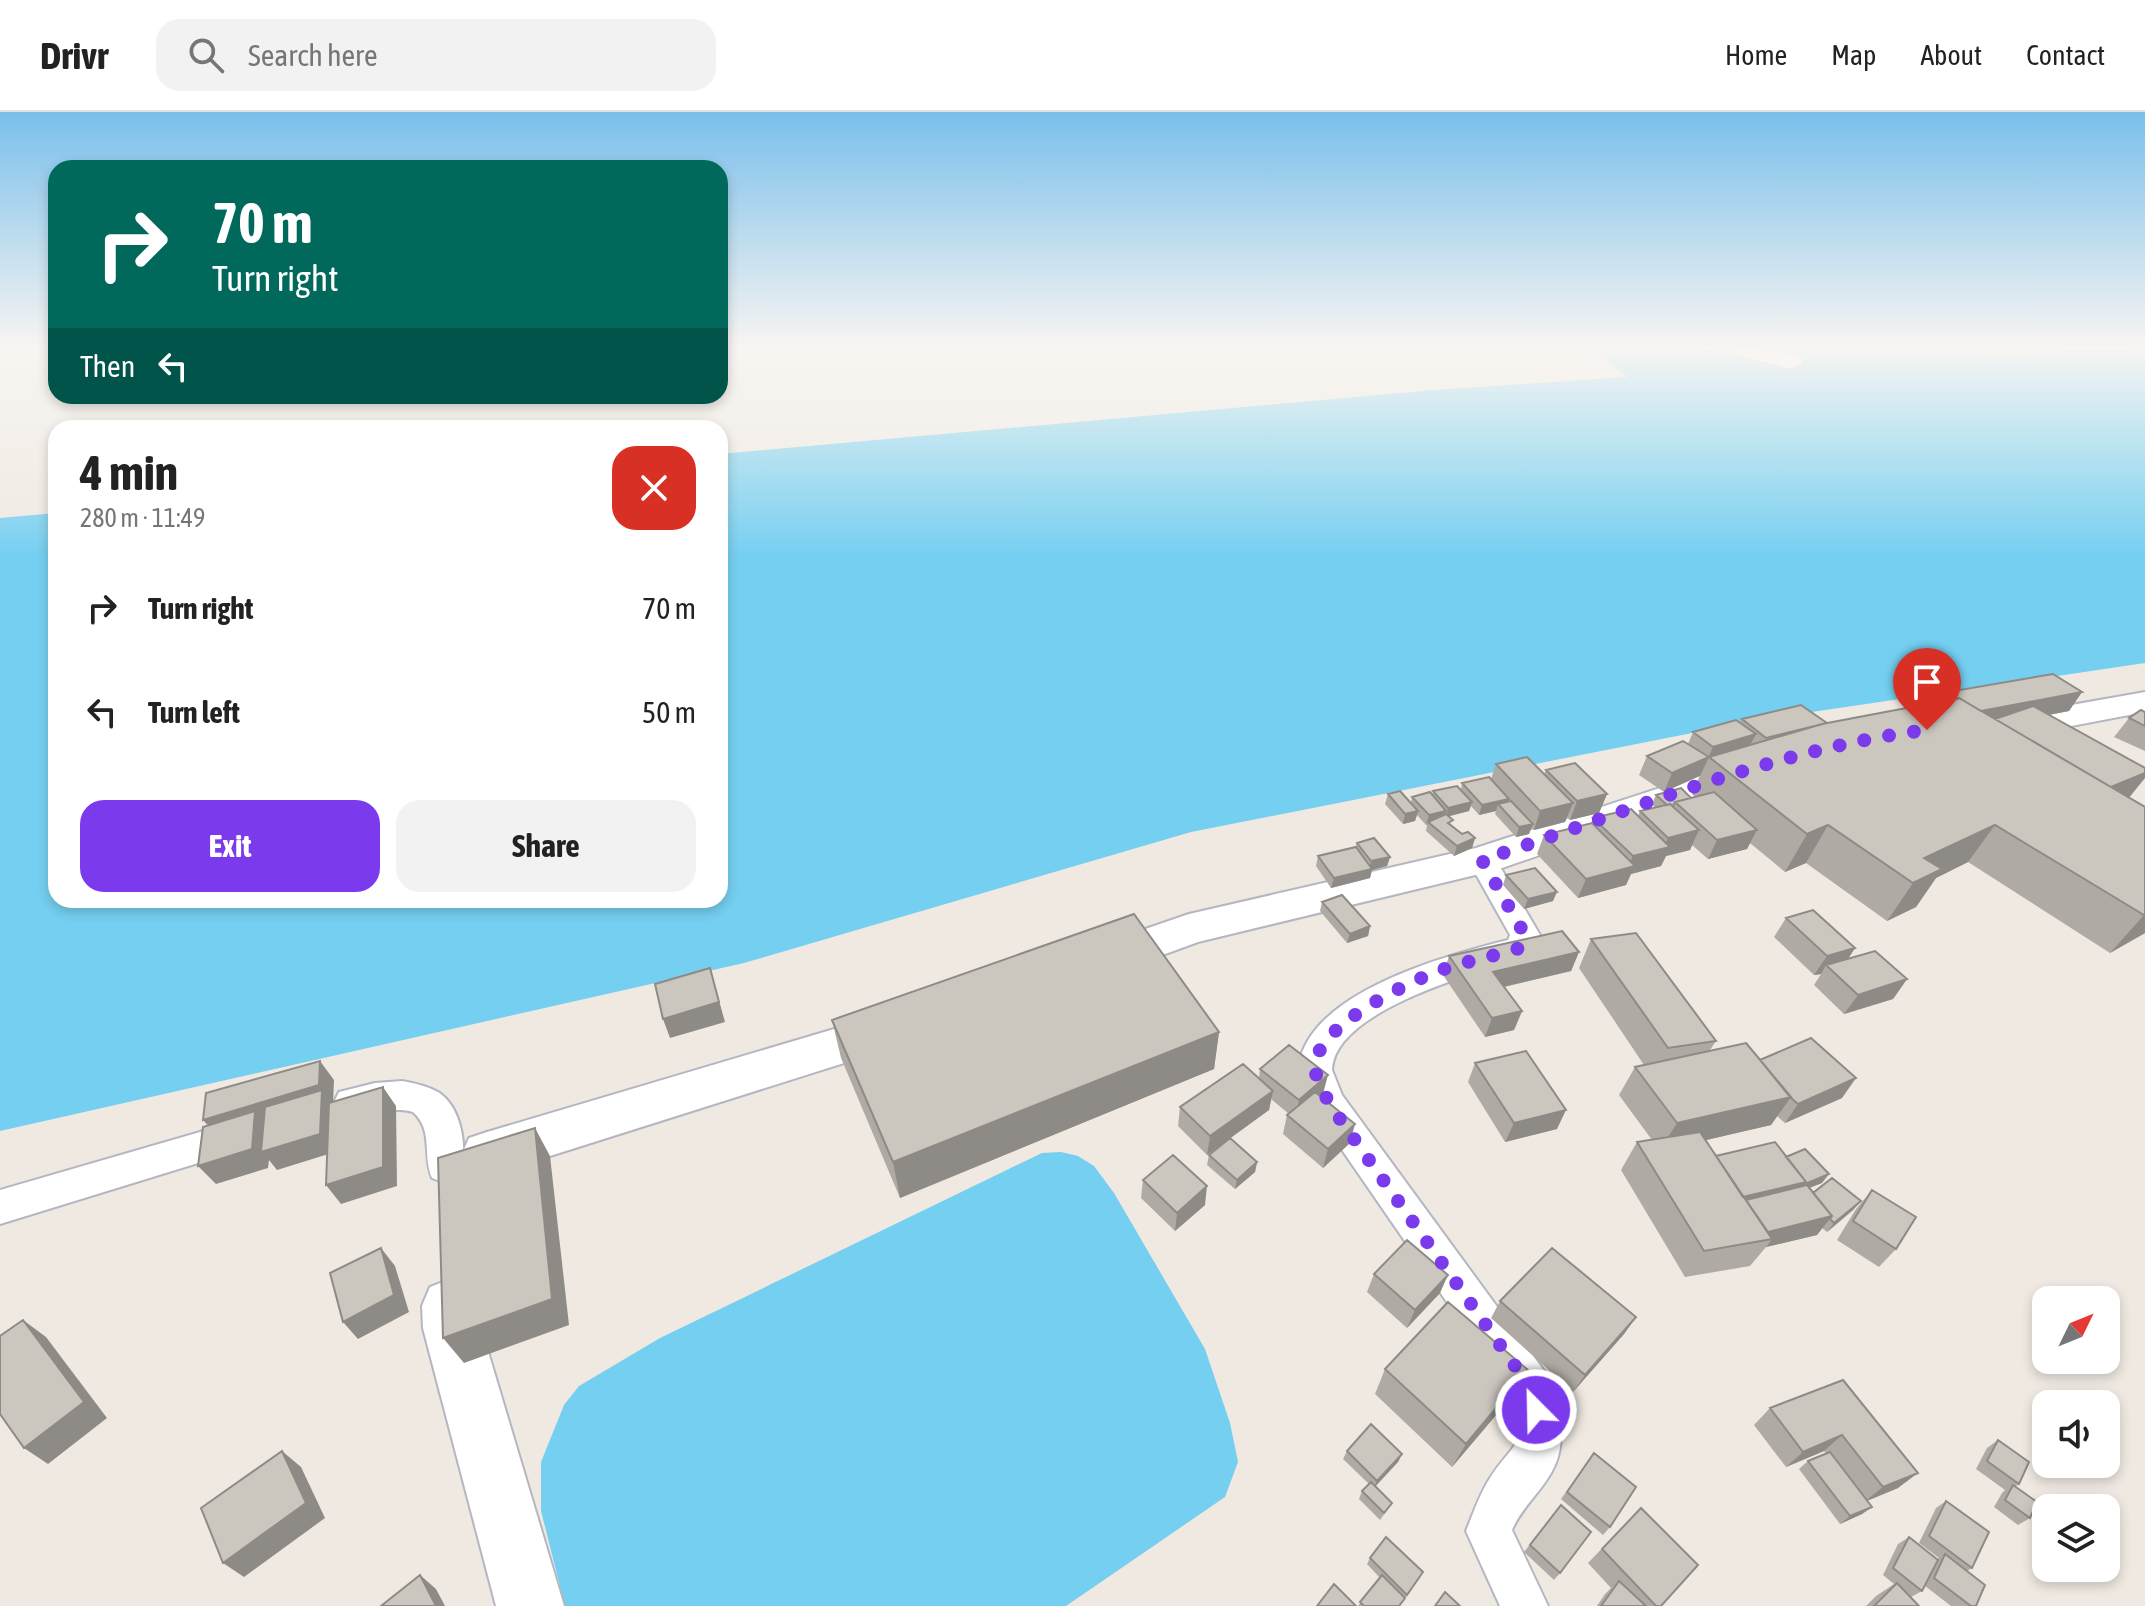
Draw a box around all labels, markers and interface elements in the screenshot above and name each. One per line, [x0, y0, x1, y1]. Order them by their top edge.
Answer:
search box [156, 19, 716, 91]
icon: search [184, 33, 228, 77]
text: Drivr [40, 34, 108, 77]
text: Search here [248, 38, 378, 72]
text: Home [1725, 39, 1787, 71]
text: Map [1831, 39, 1876, 71]
text: About [1920, 39, 1982, 71]
text: Contact [2026, 39, 2105, 71]
text: 70 m [212, 191, 313, 255]
icon: right [80, 192, 184, 296]
text: Turn right [212, 257, 339, 299]
icon: left [151, 344, 195, 388]
text: Then [80, 349, 135, 383]
text: 4 min [80, 445, 178, 500]
button: close [612, 446, 696, 530]
text: 280 m · 11:49 [80, 503, 205, 533]
icon: right [80, 586, 124, 630]
text: Turn right [148, 591, 254, 625]
text: 70 m [642, 591, 696, 625]
pin [1893, 648, 1961, 730]
icon: arrive [1905, 660, 1949, 704]
icon: left [80, 690, 124, 734]
text: Turn left [148, 695, 240, 729]
text: 50 m [642, 695, 696, 729]
button: Exit [80, 800, 380, 892]
button: Share [396, 800, 696, 892]
north arrow [2032, 1286, 2120, 1374]
map controls [2032, 1286, 2120, 1582]
position arrow [1494, 1368, 1578, 1452]
button: sound [2032, 1390, 2120, 1478]
button: layers [2032, 1494, 2120, 1582]

